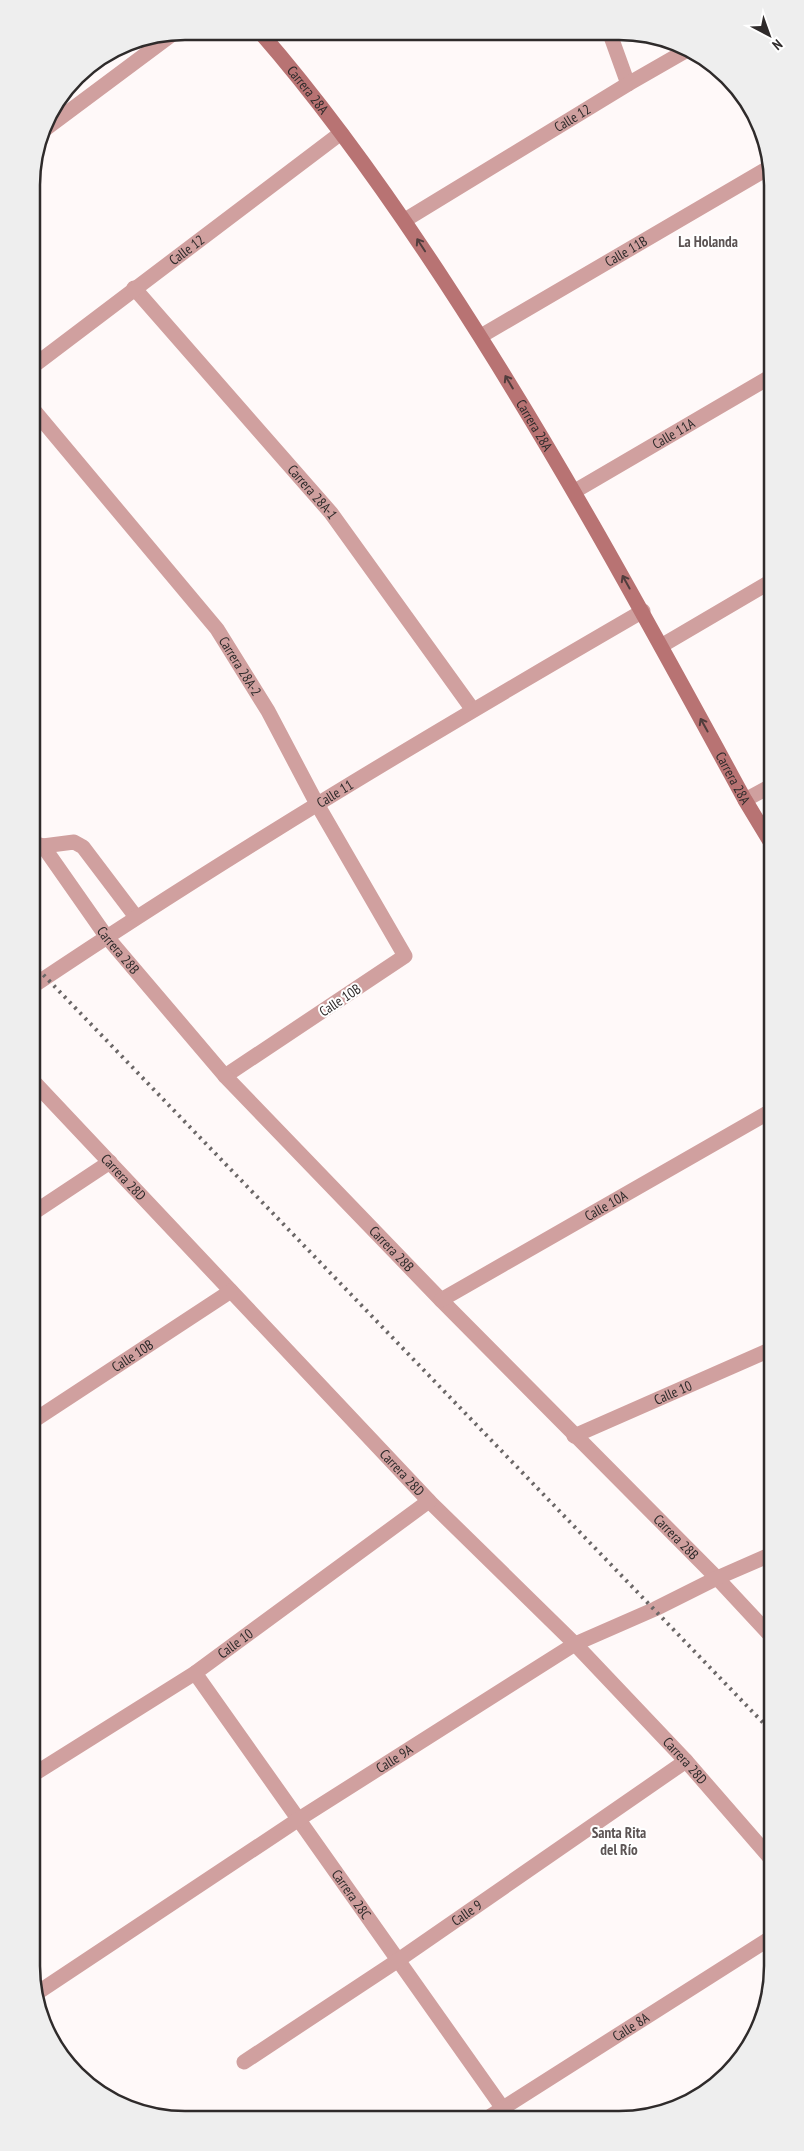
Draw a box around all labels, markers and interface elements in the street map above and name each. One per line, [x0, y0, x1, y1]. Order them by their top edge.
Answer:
north arrow [744, 10, 794, 60]
text: N [769, 36, 786, 54]
street label: Carrera 28A [283, 62, 333, 118]
street label: Calle 12 [551, 100, 594, 136]
street label: Calle 12 [165, 231, 208, 269]
street label: Calle 11B [601, 232, 651, 271]
district label: La Holanda [678, 232, 738, 251]
one-way arrow [416, 238, 426, 252]
one-way arrow [503, 375, 513, 389]
street label: Carrera 28A [512, 396, 557, 455]
street label: Calle 11A [649, 414, 698, 453]
street label: Carrera 28A-1 [284, 461, 341, 523]
one-way arrow [621, 575, 631, 590]
street label: Carrera 28A-2 [215, 633, 265, 699]
one-way arrow [699, 717, 709, 732]
street label: Carrera 28A [711, 749, 755, 808]
street label: Calle 11 [313, 775, 356, 812]
street label: Carrera 28B [93, 923, 143, 978]
street label: Calle 10B [316, 980, 364, 1020]
street label: Carrera 28D [97, 1150, 150, 1204]
street label: Calle 10A [581, 1186, 631, 1225]
street label: Carrera 28B [365, 1222, 418, 1275]
street label: Calle 10B [108, 1335, 157, 1376]
street label: Calle 10 [651, 1376, 695, 1409]
street label: Carrera 28D [376, 1445, 428, 1500]
street label: Carrera 28B [650, 1510, 703, 1563]
street label: Calle 10 [214, 1624, 257, 1662]
street label: Carrera 28D [659, 1733, 711, 1788]
street label: Calle 9A [373, 1740, 416, 1777]
district label: Santa Rita del Río [592, 1823, 646, 1859]
street label: Carrera 28C [328, 1866, 376, 1923]
street label: Calle 9 [448, 1896, 485, 1930]
street label: Calle 8A [609, 2008, 653, 2045]

